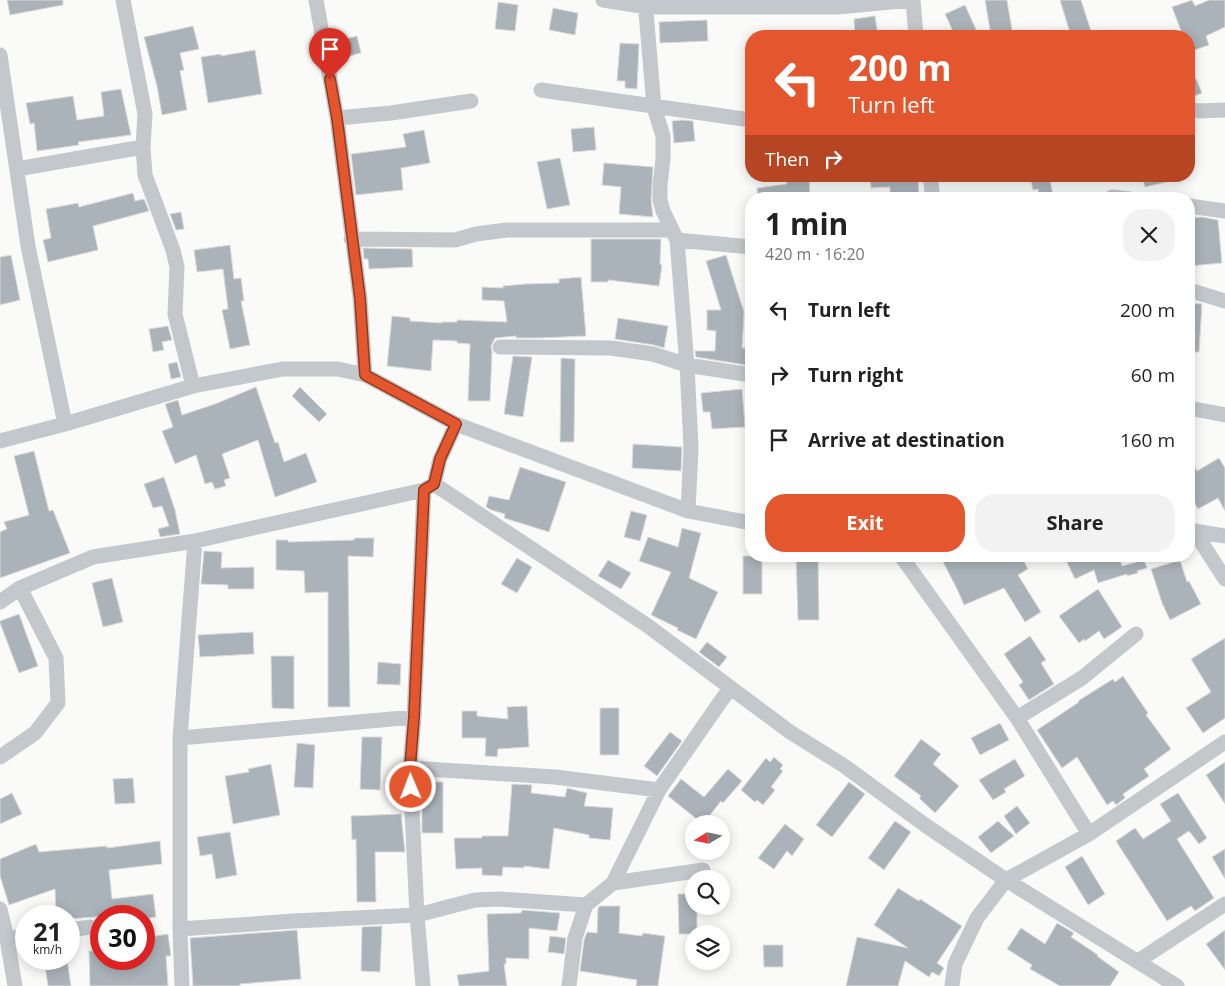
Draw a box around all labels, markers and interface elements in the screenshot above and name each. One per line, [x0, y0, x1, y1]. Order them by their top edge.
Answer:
pin [309, 28, 351, 79]
icon: arrive [316, 35, 344, 63]
text: 200 m [848, 44, 952, 91]
icon: left [765, 50, 830, 115]
text: Turn left [848, 89, 935, 119]
icon: right [819, 145, 847, 173]
text: Then [765, 146, 809, 172]
text: 1 min [765, 203, 848, 244]
button: close [1123, 209, 1175, 261]
text: 420 m · 16:20 [765, 243, 865, 265]
icon: left [765, 296, 793, 324]
text: Turn left [808, 297, 890, 323]
text: 200 m [1120, 297, 1175, 323]
icon: right [765, 361, 793, 389]
text: Turn right [808, 362, 903, 388]
text: 60 m [1131, 362, 1175, 388]
icon: arrive [765, 426, 793, 454]
text: Arrive at destination [808, 427, 1005, 453]
text: 160 m [1120, 427, 1175, 453]
button: Exit [765, 494, 965, 552]
button: Share [975, 494, 1175, 552]
position arrow [384, 760, 436, 812]
north arrow [685, 815, 730, 860]
map controls [685, 815, 730, 970]
button: search [685, 870, 730, 915]
speed limit sign: 30 [90, 905, 155, 970]
text: 21 [33, 914, 62, 948]
button: layers [685, 925, 730, 970]
text: km/h [33, 941, 62, 958]

